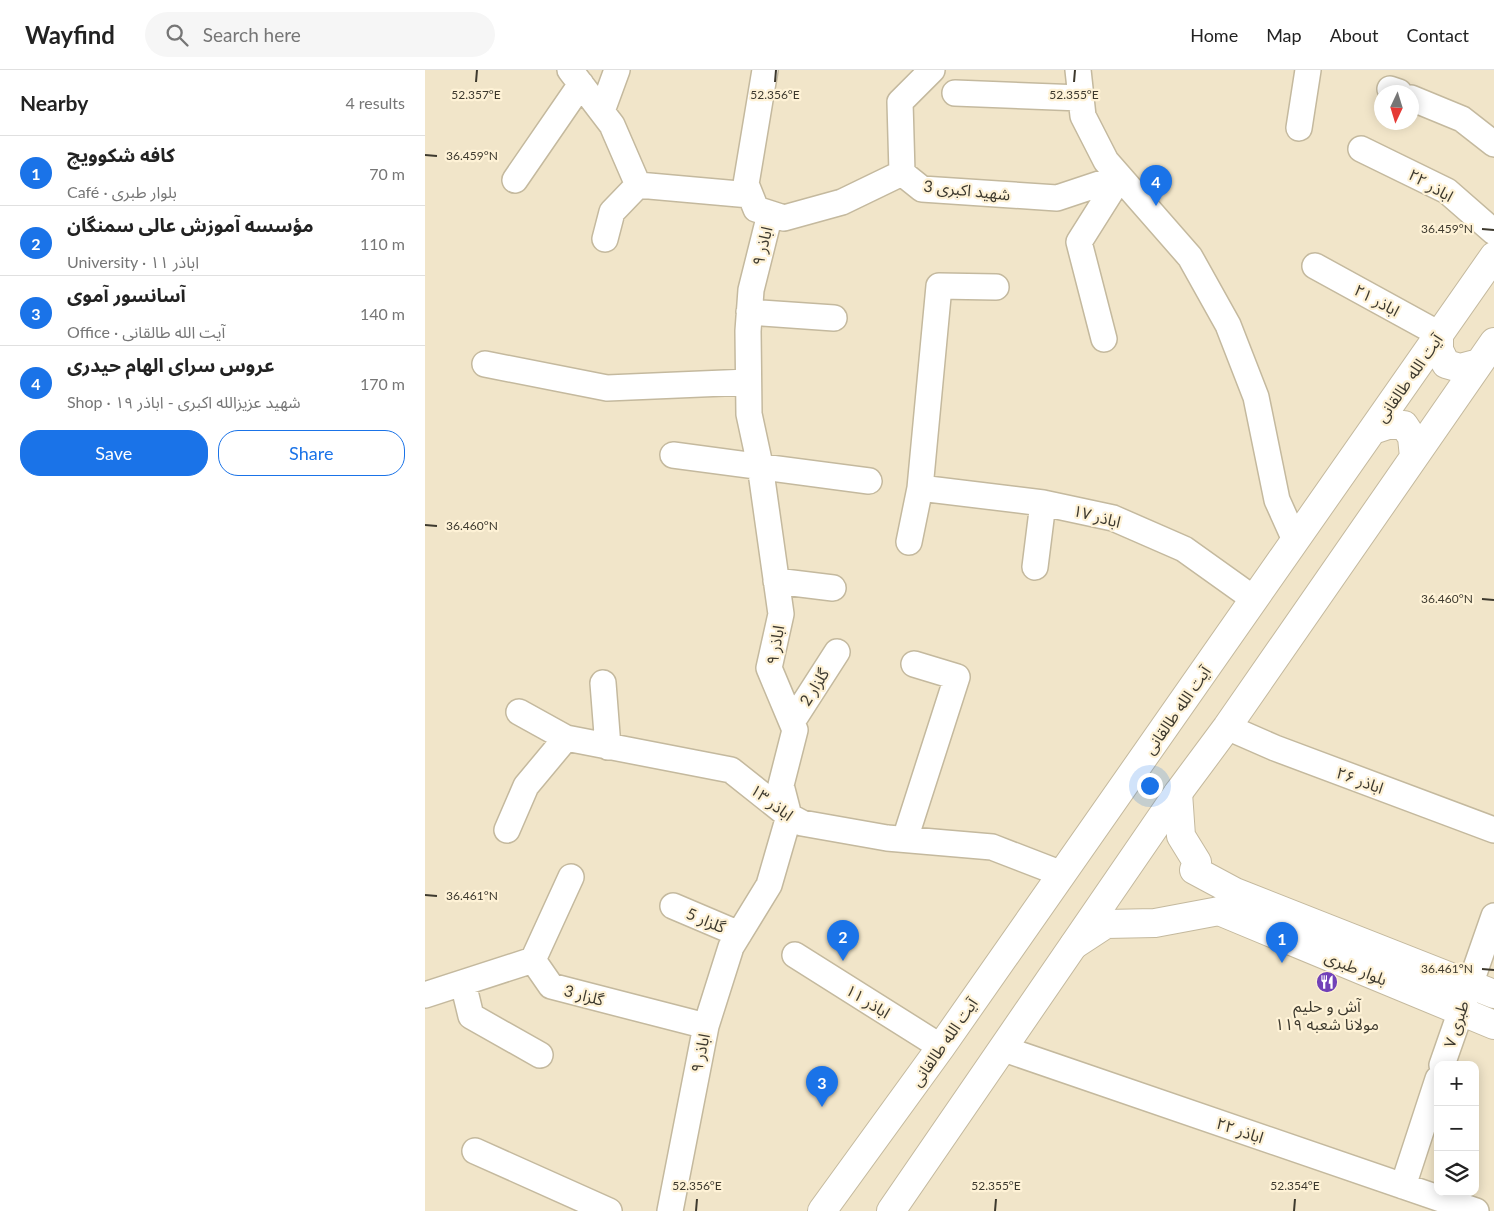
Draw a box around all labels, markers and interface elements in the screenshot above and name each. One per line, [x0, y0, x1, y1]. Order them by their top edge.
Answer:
search box [145, 12, 495, 57]
text: Wayfind [25, 20, 115, 49]
icon: search [163, 21, 191, 49]
text: Search here [203, 23, 301, 46]
text: Home [1190, 24, 1238, 46]
text: Map [1266, 24, 1302, 46]
text: About [1330, 24, 1379, 46]
text: Contact [1407, 24, 1469, 46]
north arrow [1374, 85, 1419, 130]
text: 52.357°E [451, 87, 501, 102]
text: 52.356°E [750, 87, 800, 102]
text: 52.355°E [1049, 87, 1099, 102]
text: Nearby [20, 90, 88, 115]
text: 4 results [345, 93, 405, 112]
text: کافه شکوویچ [67, 143, 175, 166]
text: 36.459°N [446, 148, 498, 163]
text: 1 [31, 164, 41, 183]
text: 70 m [369, 164, 405, 183]
street label: اباذر ۲۲ [1405, 164, 1457, 206]
pin: 4 [1140, 165, 1172, 206]
street label: شهید اکبری 3 [923, 176, 1011, 204]
text: Café · بلوار طبری [67, 182, 177, 201]
text: مؤسسه آموزش عالی سمنگان [67, 213, 314, 236]
text: 36.459°N [1421, 221, 1473, 236]
street label: اباذر ۹ [748, 224, 776, 268]
text: 2 [31, 234, 41, 253]
text: 110 m [360, 234, 405, 253]
text: University · اباذر ۱۱ [67, 252, 199, 271]
street label: اباذر ۲۱ [1351, 279, 1403, 321]
text: آسانسور آموی [67, 283, 186, 306]
text: 3 [31, 304, 41, 323]
text: 140 m [360, 304, 405, 323]
text: Office · آیت الله طالقانی [67, 322, 225, 341]
street label: آیت الله طالقانی [1371, 329, 1448, 426]
text: عروس سرای الهام حیدری [67, 353, 274, 376]
text: 4 [31, 374, 41, 393]
text: 170 m [360, 374, 405, 393]
text: Shop · شهید عزیزالله اکبری - اباذر ۱۹ [67, 392, 301, 411]
button: Save [20, 430, 208, 476]
button: Share [218, 430, 405, 476]
street label: اباذر ۱۷ [1071, 500, 1123, 532]
text: 36.460°N [446, 518, 498, 533]
text: 36.460°N [1421, 591, 1473, 606]
street label: اباذر ۹ [762, 624, 788, 666]
street label: آیت الله طالقانی [1139, 661, 1216, 758]
street label: گلزار 2 [795, 664, 833, 709]
street label: اباذر ۲۶ [1334, 762, 1386, 798]
your location [1137, 773, 1163, 799]
street label: اباذر ۱۳ [747, 779, 797, 825]
text: 36.461°N [446, 888, 498, 903]
street label: گلزار 5 [684, 903, 729, 937]
pin: 2 [827, 920, 859, 961]
pin: 1 [1266, 922, 1298, 963]
street label: بلوار طبری [1322, 947, 1390, 989]
text: 36.461°N [1421, 961, 1473, 976]
restaurant icon: آش و حلیم مولانا شعبه ۱۱۹ [1315, 970, 1339, 994]
street label: گلزار 3 [562, 980, 606, 1010]
street label: اباذر ۱۱ [842, 980, 894, 1022]
street label: آیت الله طالقانی [906, 993, 983, 1090]
place label: آش و حلیم مولانا شعبه ۱۱۹ [1275, 996, 1379, 1034]
street label: طبری ۷ [1439, 998, 1473, 1050]
street label: اباذر ۹ [686, 1032, 714, 1074]
map controls [1434, 1061, 1479, 1196]
button: + [1434, 1061, 1479, 1106]
pin: 3 [806, 1066, 838, 1107]
button: − [1434, 1106, 1479, 1151]
street label: اباذر ۲۲ [1214, 1113, 1266, 1147]
button: layers [1434, 1151, 1479, 1196]
text: 52.356°E [672, 1178, 722, 1193]
text: 52.355°E [971, 1178, 1021, 1193]
text: 52.354°E [1270, 1178, 1320, 1193]

